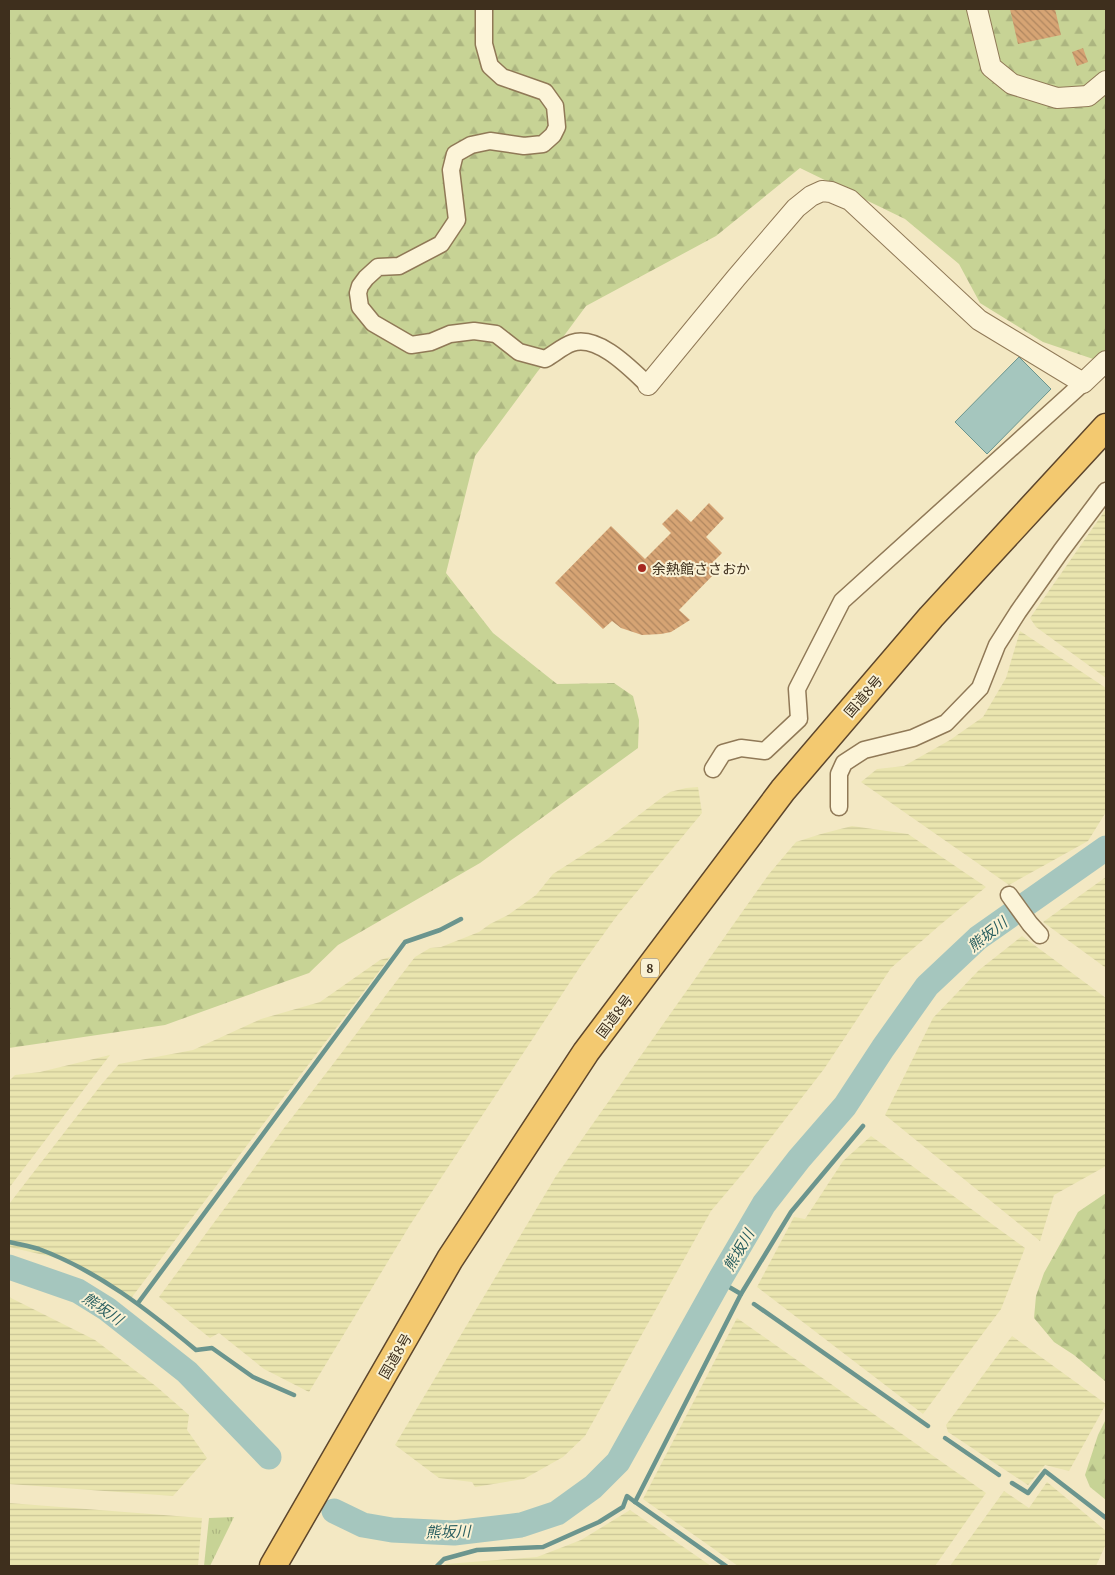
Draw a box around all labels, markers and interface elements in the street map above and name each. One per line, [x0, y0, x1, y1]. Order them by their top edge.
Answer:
place label: 余熱館ささおか [652, 559, 750, 578]
marker: 余熱館ささおか [636, 562, 648, 574]
street label: 国道8号 [839, 671, 887, 721]
water label: 熊坂川 [963, 911, 1012, 956]
road number: 8 [641, 958, 659, 978]
street label: 国道8号 [591, 990, 637, 1042]
water label: 熊坂川 [718, 1224, 759, 1274]
water label: 熊坂川 [79, 1287, 129, 1330]
street label: 国道8号 [374, 1330, 416, 1382]
water label: 熊坂川 [425, 1521, 473, 1541]

